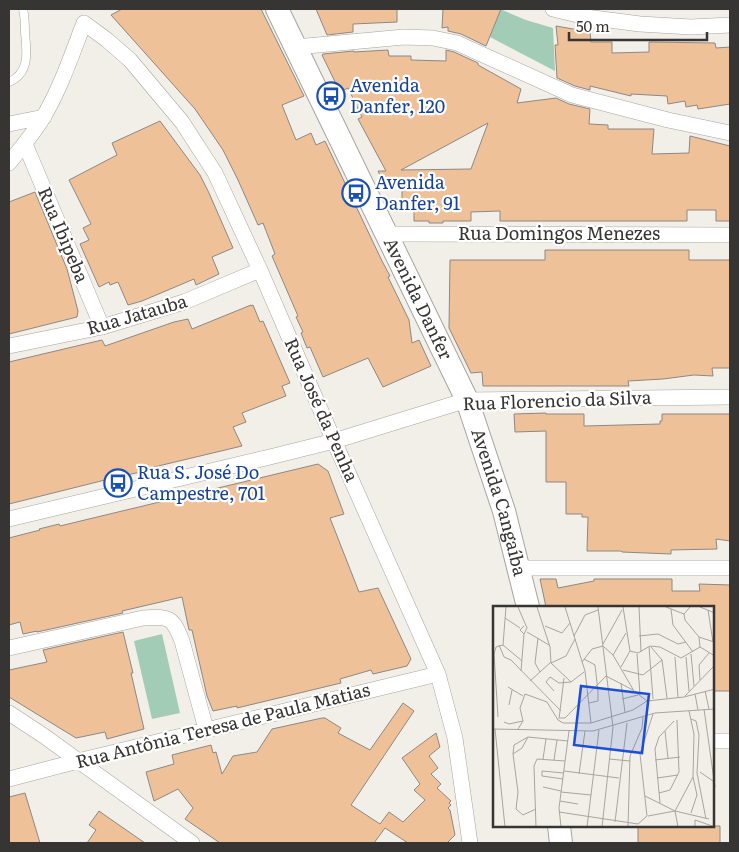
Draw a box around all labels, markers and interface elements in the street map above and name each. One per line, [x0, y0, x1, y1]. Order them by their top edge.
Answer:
scale bar [569, 10, 706, 42]
text: 50 m [576, 14, 610, 37]
place label: Avenida Danfer, 120 [350, 71, 445, 119]
bus stop icon: Avenida Danfer, 120 [316, 81, 346, 111]
place label: Avenida Danfer, 91 [375, 168, 460, 216]
bus stop icon: Avenida Danfer, 91 [341, 178, 371, 208]
street label: Rua Ibipeba [32, 182, 97, 287]
street label: Rua Domingos Menezes [458, 219, 660, 246]
street label: Avenida Danfer [378, 232, 461, 364]
street label: Rua Jatauba [83, 286, 190, 341]
street label: Rua José da Penha [278, 333, 366, 486]
street label: Rua Florencio da Silva [462, 383, 652, 416]
street label: Avenida Cangaíba [465, 424, 535, 579]
place label: Rua S. José Do Campestre, 701 [137, 458, 265, 506]
bus stop icon: Rua S. José Do Campestre, 701 [103, 468, 133, 498]
inset map [493, 606, 714, 827]
street label: Rua Antônia Teresa de Paula Matias [73, 675, 373, 774]

